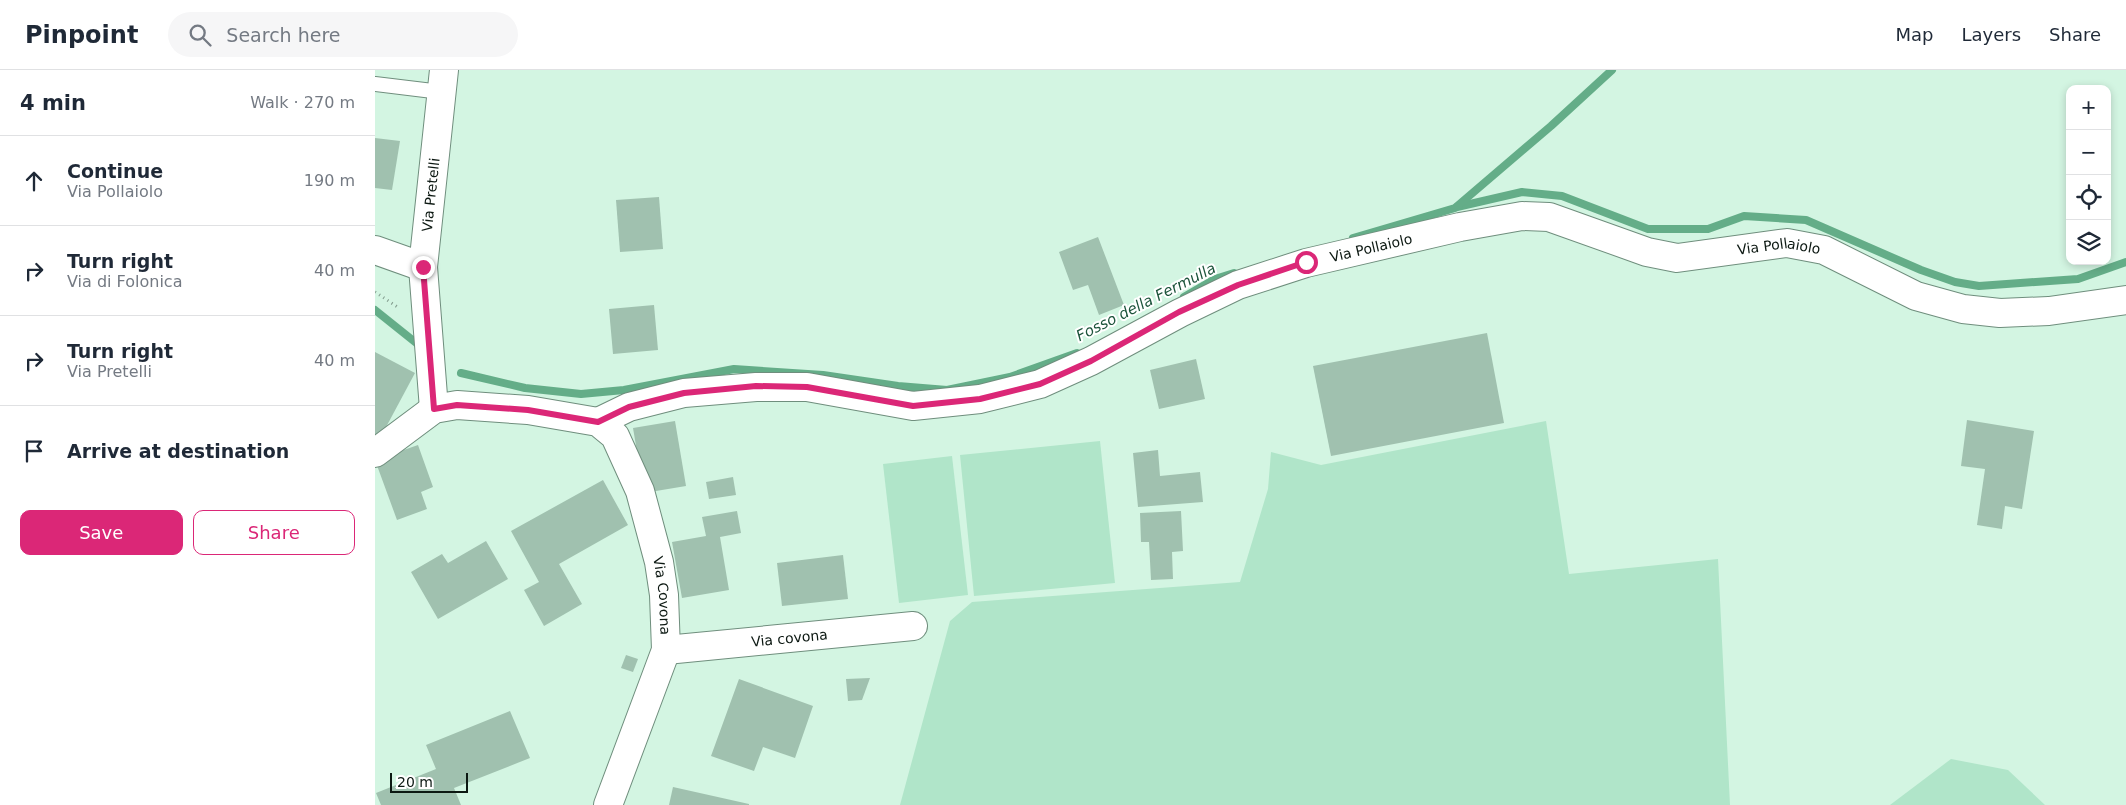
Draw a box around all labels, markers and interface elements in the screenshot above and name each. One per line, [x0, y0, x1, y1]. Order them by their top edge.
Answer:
search box [168, 12, 518, 57]
text: Pinpoint [25, 21, 138, 49]
icon: search [186, 21, 214, 49]
text: Search here [226, 24, 341, 46]
text: Map [1895, 24, 1933, 45]
text: Layers [1961, 24, 2021, 45]
text: Share [2049, 24, 2101, 45]
map controls [2066, 85, 2111, 265]
button: + [2066, 85, 2111, 130]
text: 4 min [20, 91, 86, 115]
text: Walk · 270 m [250, 93, 355, 112]
button: − [2066, 130, 2111, 175]
street label: Via Pretelli [419, 157, 443, 233]
text: Continue [67, 160, 163, 182]
icon: ahead [20, 167, 48, 195]
text: 190 m [304, 171, 355, 190]
button: locate [2066, 175, 2111, 220]
text: Via Pollaiolo [67, 182, 163, 201]
button: layers [2066, 220, 2111, 265]
street label: Via Pollaiolo [1328, 230, 1414, 265]
street label: Via Pollaiolo [1736, 235, 1822, 258]
text: Turn right [67, 250, 173, 272]
route start [1295, 251, 1318, 274]
route end [412, 256, 435, 279]
icon: right [20, 257, 48, 285]
water label: Fosso della Fermulla [1073, 259, 1219, 345]
text: 40 m [314, 261, 355, 280]
text: Via di Folonica [67, 272, 182, 291]
text: Turn right [67, 340, 173, 362]
icon: right [20, 347, 48, 375]
text: 40 m [314, 351, 355, 370]
text: Via Pretelli [67, 362, 152, 381]
icon: arrive [20, 437, 48, 465]
text: Arrive at destination [67, 440, 289, 462]
button: Save [20, 510, 183, 555]
button: Share [193, 510, 355, 555]
street label: Via Covona [650, 555, 673, 635]
street label: Via covona [750, 626, 828, 650]
scale bar [390, 770, 467, 793]
text: 20 m [397, 774, 433, 790]

